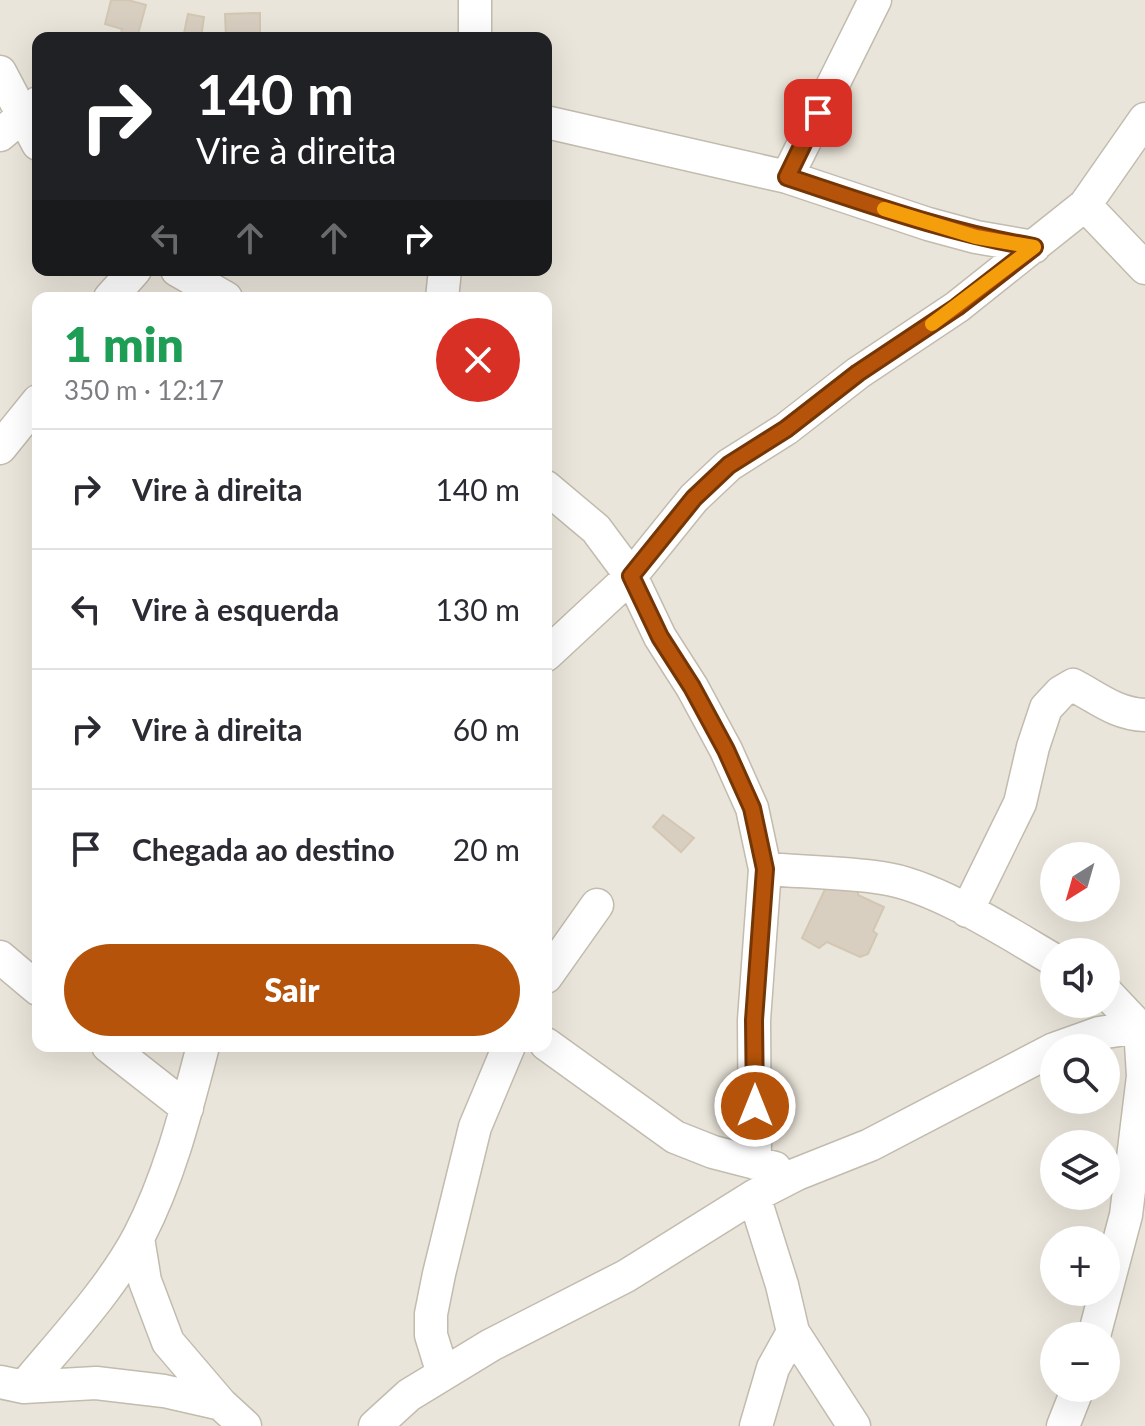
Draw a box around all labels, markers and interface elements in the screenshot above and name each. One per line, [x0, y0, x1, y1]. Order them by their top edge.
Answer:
text: 140 m [196, 60, 354, 127]
icon: right [64, 64, 168, 168]
pin [784, 79, 852, 147]
icon: arrive [796, 91, 840, 135]
text: Vire à direita [196, 128, 396, 172]
icon: left [144, 216, 188, 260]
icon: ahead [228, 216, 272, 260]
icon: ahead [312, 216, 356, 260]
icon: right [396, 216, 440, 260]
text: 1 min [64, 315, 184, 372]
button: close [436, 318, 520, 402]
text: 350 m · 12:17 [64, 374, 224, 406]
icon: right [64, 467, 108, 511]
text: Vire à direita [132, 471, 302, 507]
text: 140 m [435, 471, 520, 507]
icon: left [64, 587, 108, 631]
text: Vire à esquerda [132, 591, 339, 627]
text: 130 m [435, 591, 520, 627]
icon: right [64, 707, 108, 751]
text: Vire à direita [132, 711, 302, 747]
text: 60 m [453, 711, 520, 747]
icon: arrive [64, 827, 108, 871]
text: Chegada ao destino [132, 831, 395, 867]
text: 20 m [453, 831, 520, 867]
north arrow [1040, 842, 1120, 922]
map controls [1040, 842, 1120, 1402]
button: sound [1040, 938, 1120, 1018]
button: Sair [64, 944, 520, 1036]
button: search [1040, 1034, 1120, 1114]
position arrow [713, 1064, 797, 1148]
button: layers [1040, 1130, 1120, 1210]
button: + [1040, 1226, 1120, 1306]
button: − [1040, 1322, 1120, 1402]

